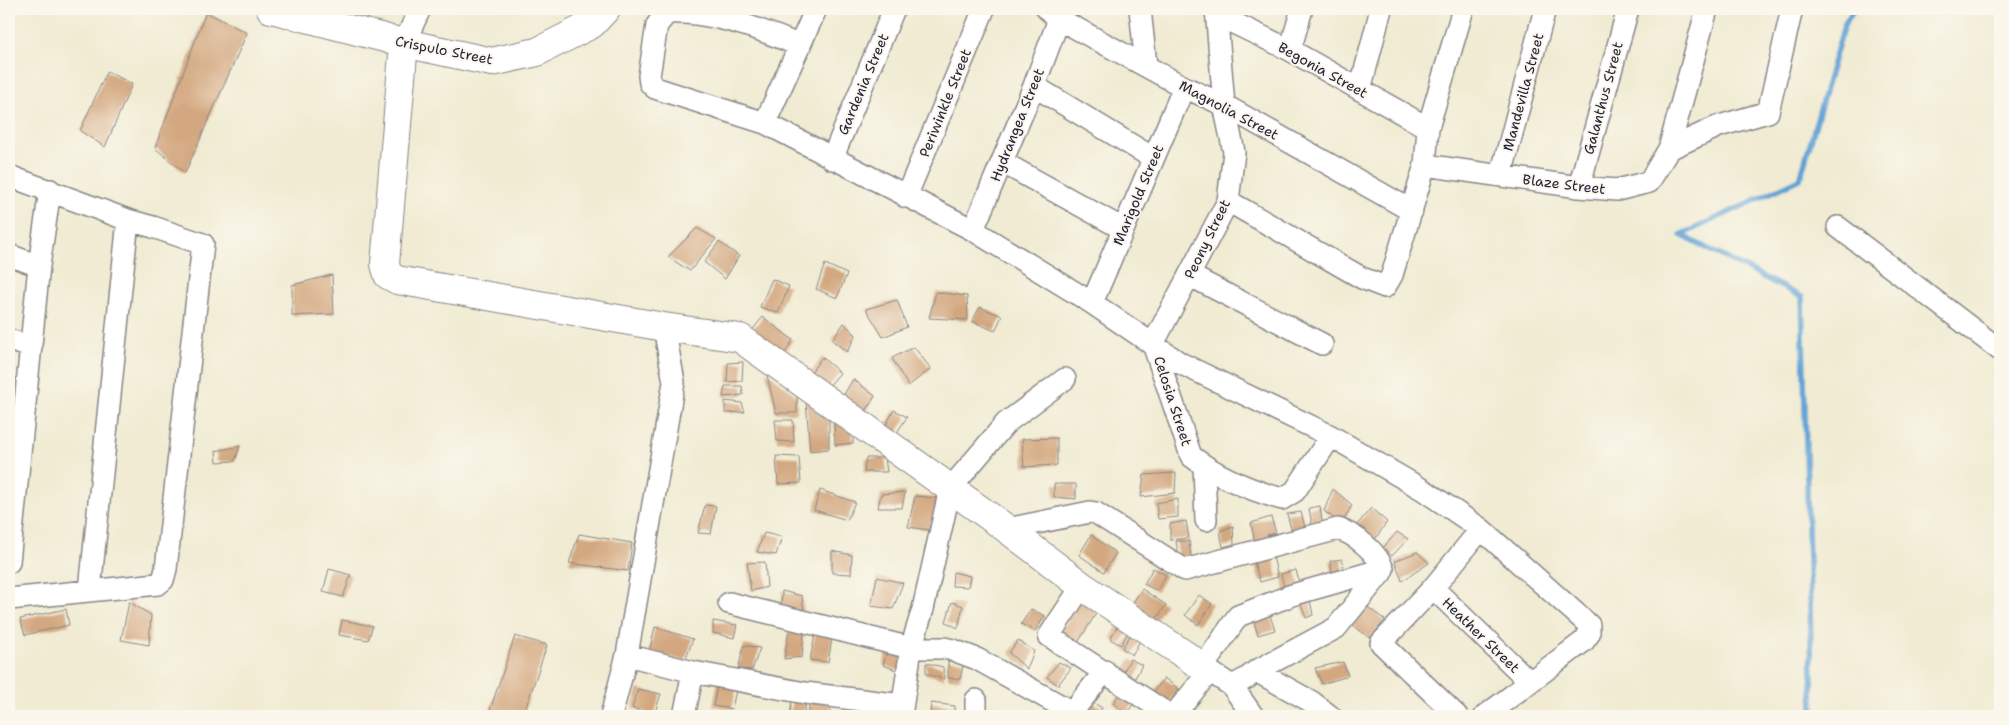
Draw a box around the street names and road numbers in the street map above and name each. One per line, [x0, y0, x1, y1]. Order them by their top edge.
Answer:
street label: Gardenia Street [834, 31, 892, 137]
street label: Mandevilla Street [1499, 31, 1547, 153]
street label: Crispulo Street [394, 32, 494, 68]
street label: Begonia Street [1275, 38, 1371, 102]
street label: Galanthus Street [1579, 40, 1627, 156]
street label: Periwinkle Street [915, 46, 975, 160]
street label: Hydrangea Street [986, 66, 1048, 184]
street label: Magnolia Street [1176, 76, 1282, 144]
street label: Marigold Street [1109, 142, 1167, 248]
street label: Blaze Street [1522, 170, 1606, 198]
street label: Peony Street [1180, 196, 1234, 282]
street label: Celosia Street [1150, 354, 1196, 448]
street label: Heather Street [1438, 593, 1524, 677]

